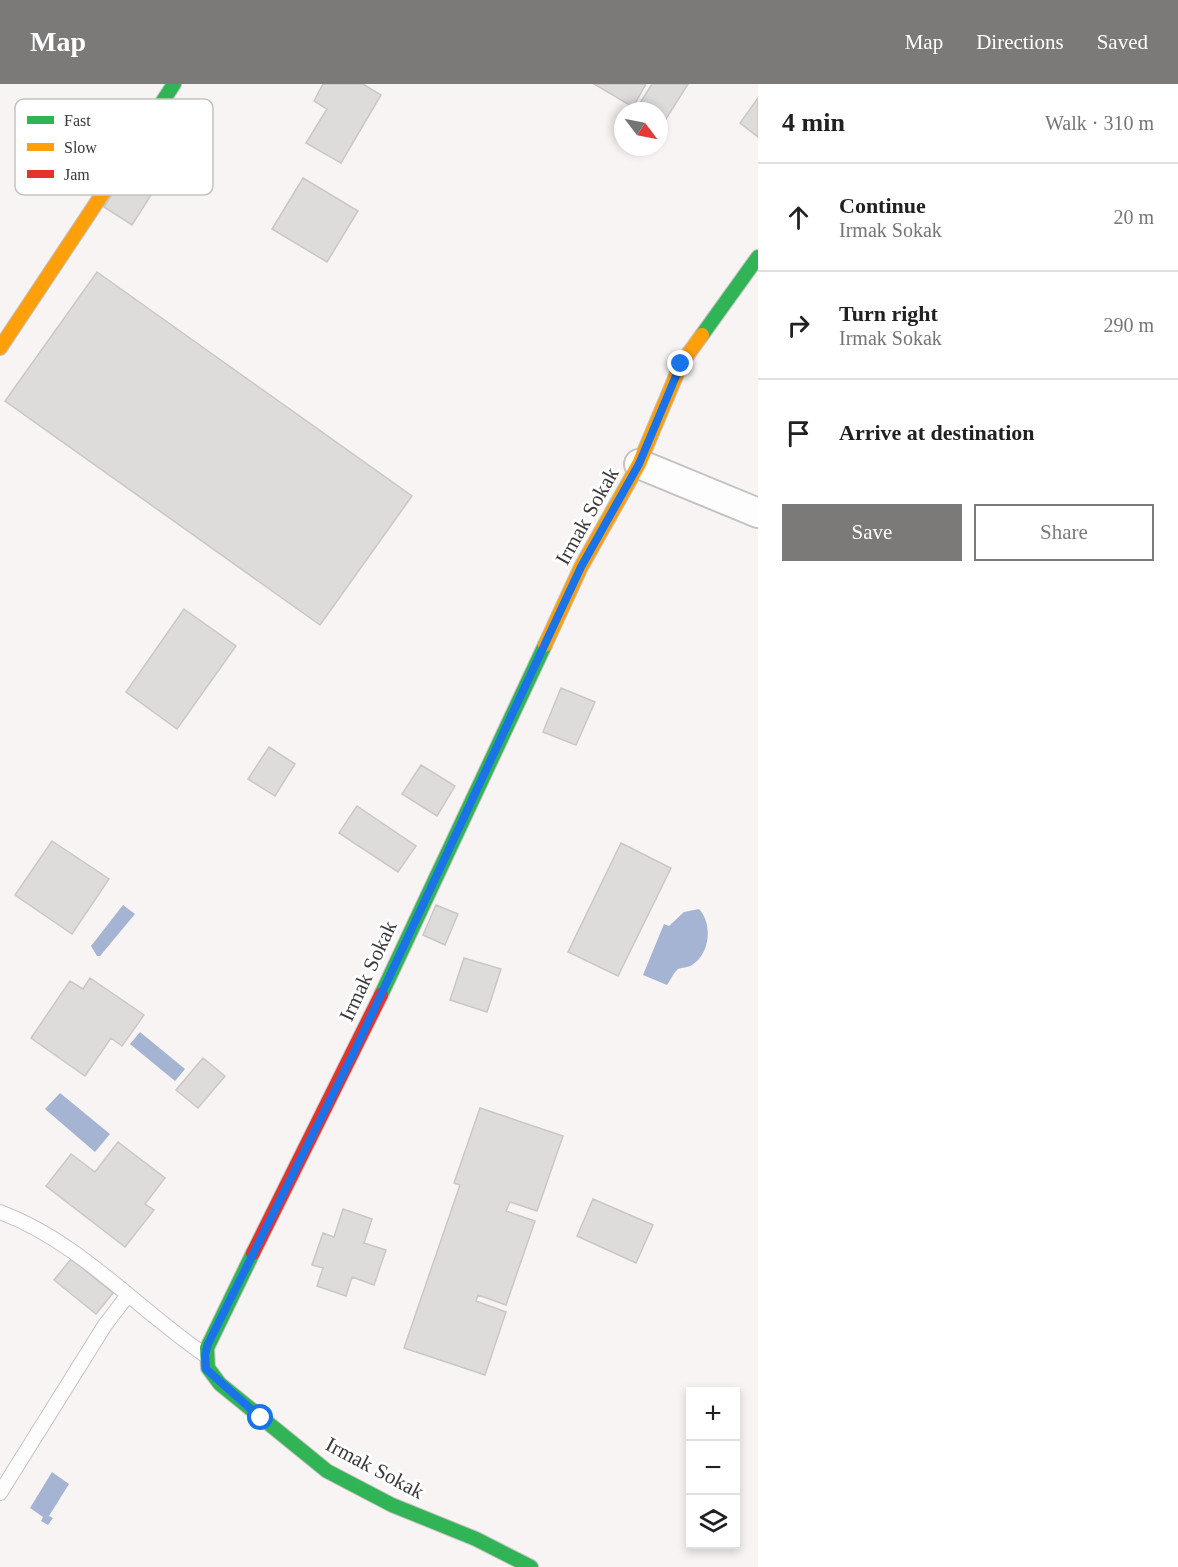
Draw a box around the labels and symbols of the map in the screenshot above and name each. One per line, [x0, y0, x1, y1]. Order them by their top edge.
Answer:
legend [15, 99, 213, 195]
north arrow [614, 102, 668, 156]
text: Fast [64, 112, 91, 129]
text: Slow [64, 139, 97, 156]
text: Jam [64, 166, 90, 183]
route end [667, 350, 693, 376]
street label: Irmak Sokak [550, 463, 624, 569]
street label: Irmak Sokak [334, 917, 402, 1025]
route start [247, 1404, 273, 1430]
street label: Irmak Sokak [322, 1432, 429, 1504]

